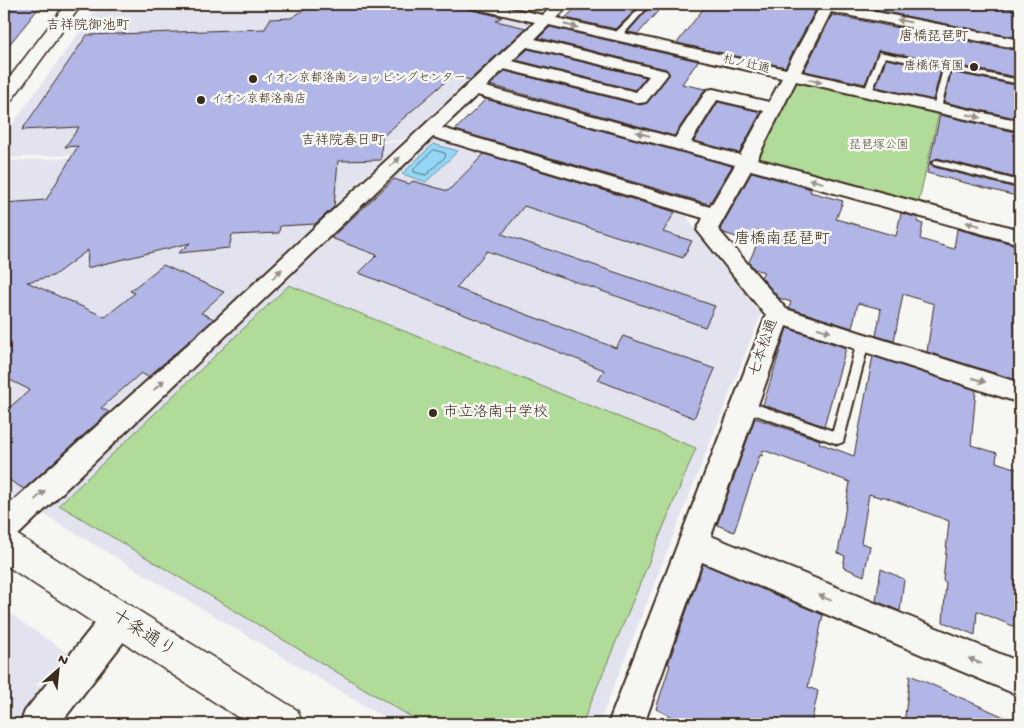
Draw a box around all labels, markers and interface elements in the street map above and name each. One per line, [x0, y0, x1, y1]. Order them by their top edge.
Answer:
district label: 吉祥院御池町 [46, 17, 130, 35]
one-way arrow [895, 17, 911, 25]
one-way arrow [563, 22, 579, 30]
district label: 唐橋琵琶町 [899, 29, 969, 46]
street label: 札ノ辻通 [721, 52, 771, 77]
place label: 唐橋保育園 [904, 59, 964, 74]
marker: 唐橋保育園 [968, 61, 980, 73]
place label: イオン京都洛南ショッピングセンター [263, 71, 466, 86]
marker: イオン京都洛南ショッピングセンター [247, 73, 259, 85]
one-way arrow [807, 77, 823, 85]
place label: イオン京都洛南店 [211, 92, 307, 107]
marker: イオン京都洛南店 [195, 94, 207, 106]
one-way arrow [966, 112, 981, 120]
one-way arrow [635, 130, 650, 138]
district label: 吉祥院春日町 [301, 132, 385, 150]
park label: 琵琶塚公園 [849, 138, 909, 153]
one-way arrow [389, 156, 401, 168]
one-way arrow [809, 177, 824, 185]
one-way arrow [966, 220, 981, 228]
district label: 唐橋南琵琶町 [734, 229, 830, 250]
one-way arrow [271, 268, 283, 280]
street label: 七本松通 [745, 316, 782, 379]
one-way arrow [817, 327, 832, 334]
one-way arrow [972, 376, 987, 384]
one-way arrow [152, 379, 164, 391]
place label: 市立洛南中学校 [443, 403, 548, 422]
marker: 市立洛南中学校 [427, 407, 439, 419]
one-way arrow [33, 489, 45, 501]
one-way arrow [817, 594, 832, 602]
street label: 十条通り [107, 605, 179, 662]
north arrow [32, 646, 82, 696]
text: N [55, 651, 71, 670]
one-way arrow [968, 656, 982, 664]

